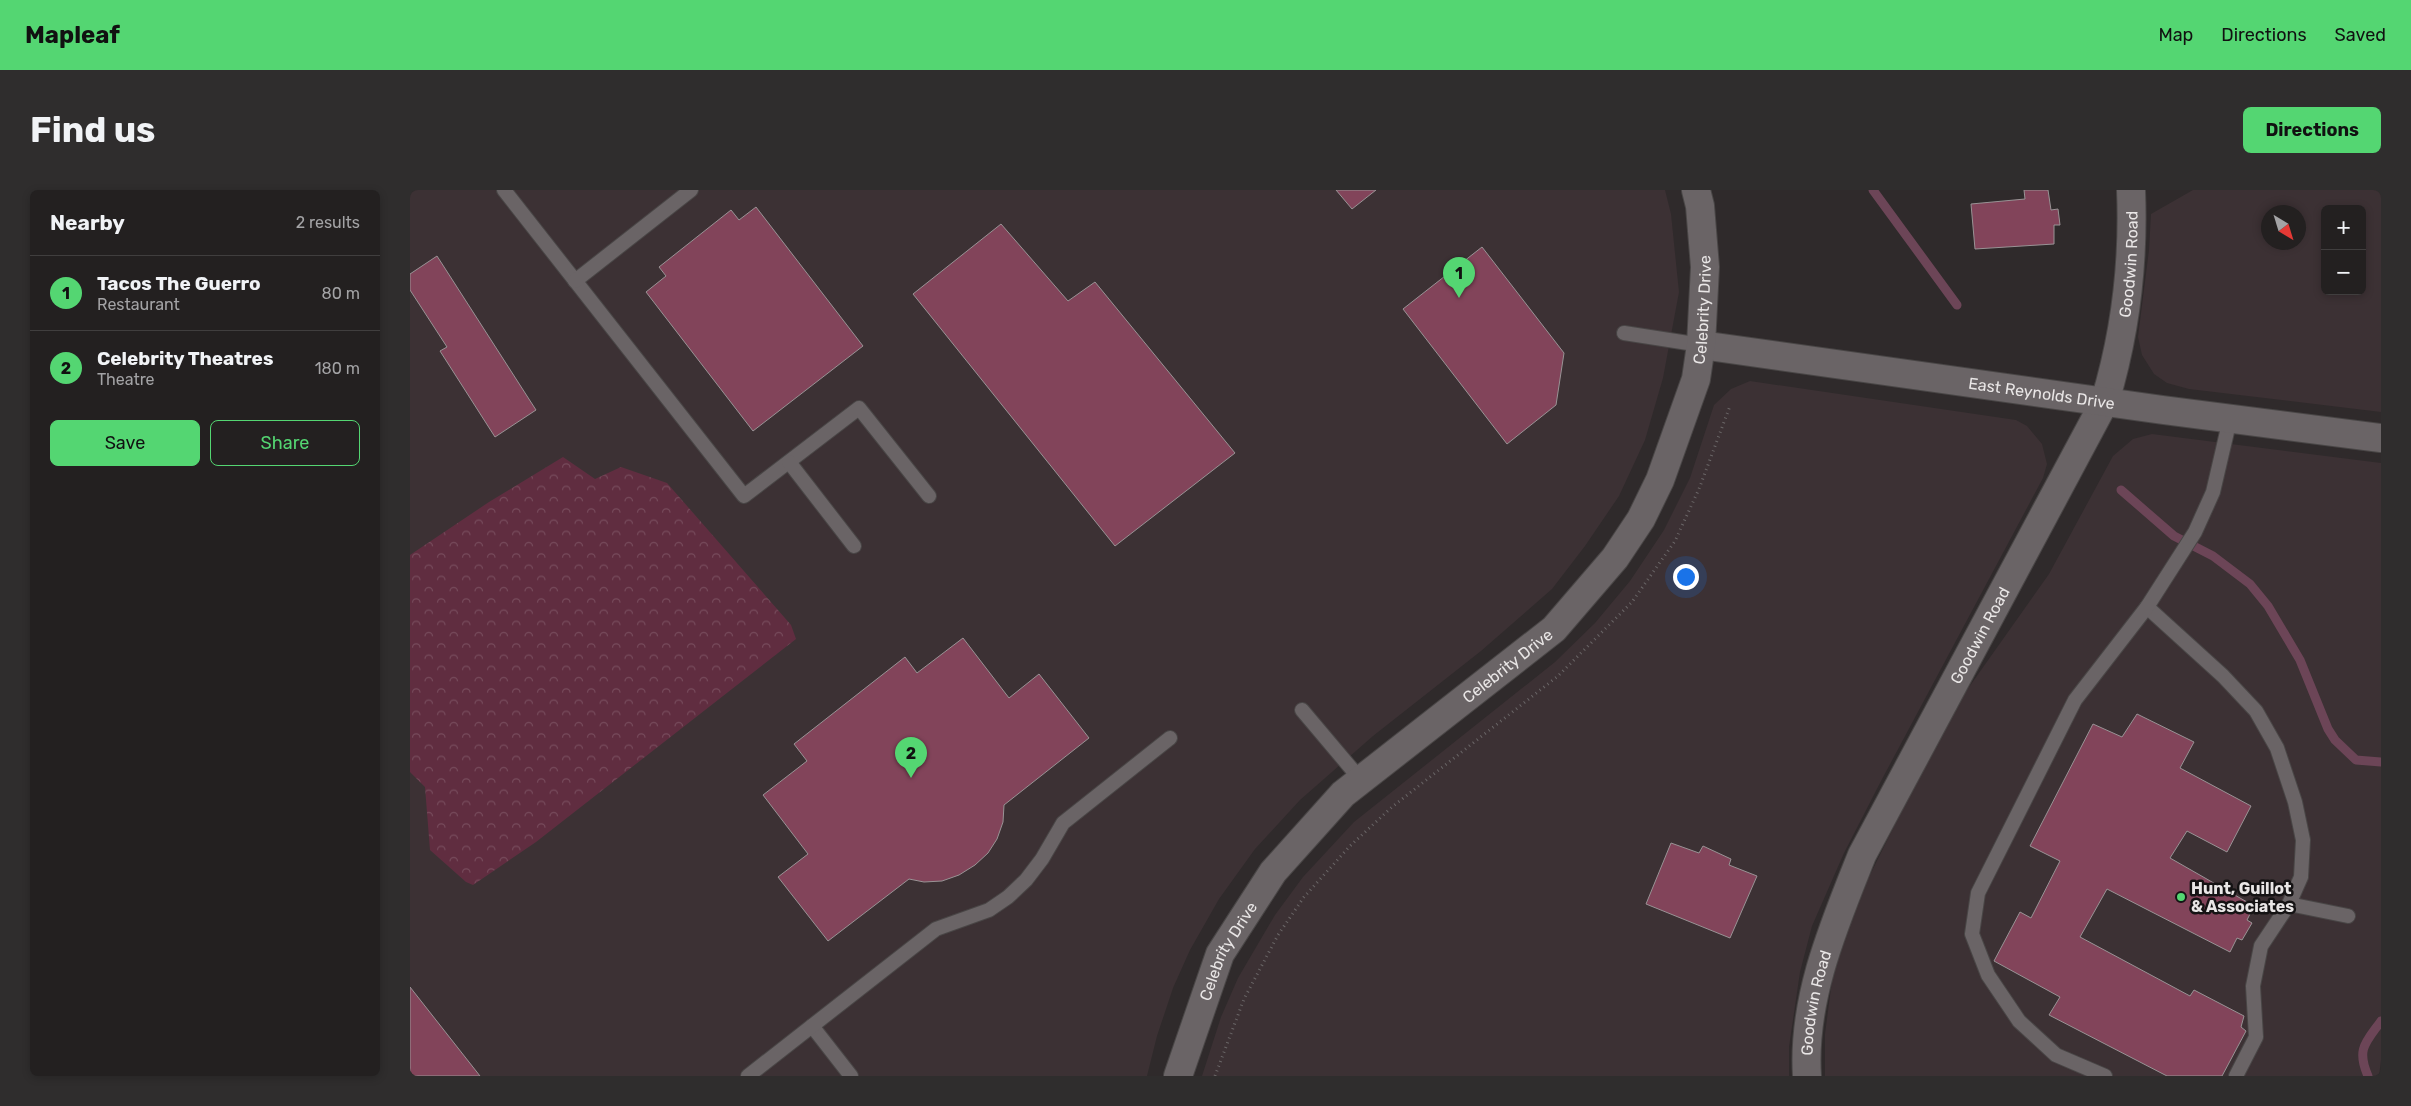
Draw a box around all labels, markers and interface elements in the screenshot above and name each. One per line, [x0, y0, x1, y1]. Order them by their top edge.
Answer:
text: Mapleaf [25, 21, 120, 49]
text: Map [2158, 24, 2193, 46]
text: Directions [2221, 24, 2307, 46]
text: Saved [2335, 24, 2386, 46]
button: Directions [2243, 107, 2381, 153]
text: Find us [30, 109, 155, 151]
north arrow [2261, 205, 2306, 250]
map controls [2321, 205, 2366, 295]
button: + [2321, 205, 2366, 250]
text: Nearby [50, 210, 125, 235]
street label: Goodwin Road [2115, 211, 2141, 319]
text: 2 results [296, 213, 360, 232]
button: − [2321, 250, 2366, 295]
street label: Celebrity Drive [1689, 255, 1715, 366]
pin: 1 [1443, 257, 1475, 298]
text: Tacos The Guerro [97, 272, 261, 295]
text: 1 [62, 284, 70, 303]
text: 80 m [322, 284, 360, 303]
text: Restaurant [97, 295, 180, 314]
text: Celebrity Theatres [97, 347, 273, 370]
text: 2 [61, 359, 71, 378]
text: 180 m [315, 359, 360, 378]
text: Theatre [97, 370, 155, 389]
street label: East Reynolds Drive [1967, 373, 2116, 413]
button: Save [50, 420, 200, 466]
button: Share [210, 420, 360, 466]
your location [1673, 564, 1699, 590]
street label: Goodwin Road [1946, 584, 2013, 687]
street label: Celebrity Drive [1458, 624, 1556, 707]
pin: 2 [895, 737, 927, 778]
place label: Hunt, Guillot & Associates [2191, 879, 2294, 916]
marker: Hunt, Guillot & Associates [2175, 891, 2187, 903]
street label: Celebrity Drive [1195, 898, 1261, 1003]
street label: Goodwin Road [1797, 948, 1835, 1056]

